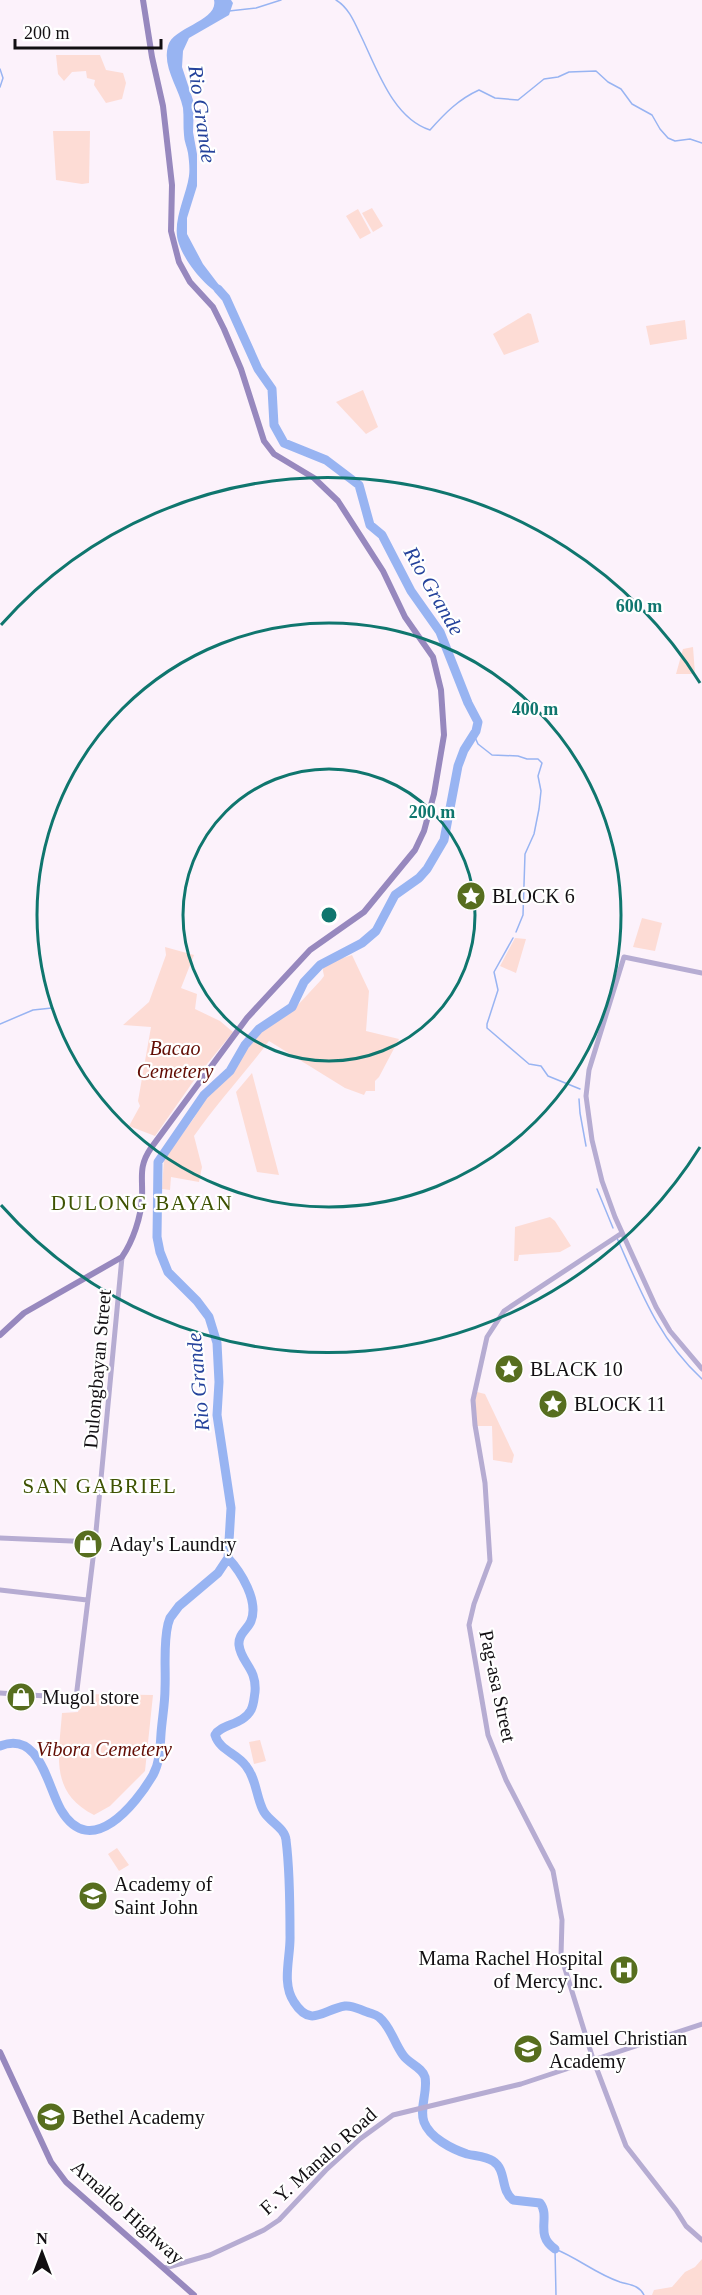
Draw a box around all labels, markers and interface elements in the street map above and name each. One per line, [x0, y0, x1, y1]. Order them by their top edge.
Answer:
scale bar [15, 12, 160, 50]
text: 200 m [24, 23, 70, 43]
water label: Rio Grande [183, 63, 221, 164]
water label: Rio Grande [398, 541, 469, 640]
text: 600 m [616, 596, 662, 616]
text: 400 m [512, 699, 558, 719]
text: 200 m [409, 802, 455, 822]
place icon: BLOCK 6 [455, 880, 487, 912]
place label: BLOCK 6 [492, 885, 575, 907]
centre of rings [319, 905, 339, 925]
park label: Bacao Cemetery [137, 1037, 213, 1083]
district label: DULONG BAYAN [51, 1191, 233, 1215]
street label: Dulongbayan Street [79, 1288, 116, 1449]
water label: Rio Grande [182, 1332, 214, 1433]
place icon: BLACK 10 [493, 1353, 525, 1385]
place label: BLACK 10 [530, 1358, 623, 1380]
place icon: BLOCK 11 [537, 1388, 569, 1420]
place label: BLOCK 11 [574, 1393, 666, 1415]
district label: SAN GABRIEL [23, 1474, 177, 1498]
shop icon: Aday's Laundry [72, 1528, 104, 1560]
place label: Aday's Laundry [109, 1533, 236, 1556]
street label: Pag-asa Street [474, 1628, 521, 1745]
shop icon: Mugol store [5, 1681, 37, 1713]
place label: Mugol store [42, 1686, 139, 1709]
park label: Vibora Cemetery [36, 1738, 172, 1761]
place label: Academy of Saint John [114, 1873, 213, 1918]
school or university icon: Academy of Saint John [77, 1880, 109, 1912]
place label: Mama Rachel Hospital of Mercy Inc. [419, 1947, 603, 1993]
hospital icon: Mama Rachel Hospital of Mercy Inc. [608, 1954, 640, 1986]
place label: Samuel Christian Academy [549, 2027, 687, 2073]
school or university icon: Samuel Christian Academy [512, 2033, 544, 2065]
school or university icon: Bethel Academy [35, 2101, 67, 2133]
street label: F. Y. Manalo Road [255, 2103, 381, 2219]
place label: Bethel Academy [72, 2106, 205, 2129]
street label: Arnaldo Highway [67, 2156, 189, 2269]
north arrow [12, 2223, 72, 2283]
text: N [36, 2230, 48, 2247]

